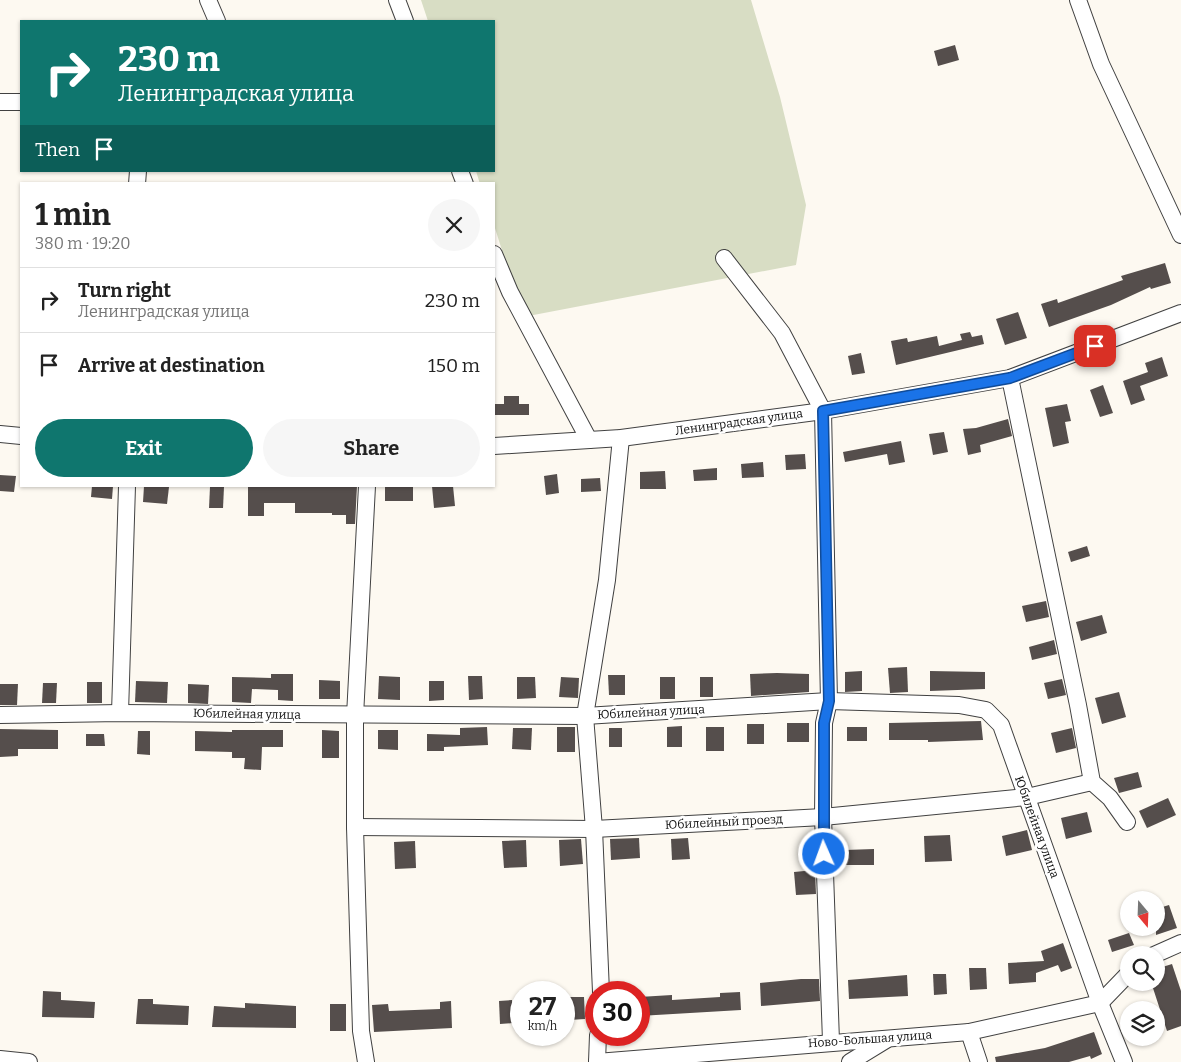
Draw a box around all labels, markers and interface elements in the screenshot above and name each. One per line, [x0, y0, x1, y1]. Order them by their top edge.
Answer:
text: 230 m [118, 38, 220, 80]
icon: right [35, 40, 100, 105]
text: Ленинградская улица [118, 80, 354, 107]
icon: arrive [90, 135, 118, 163]
text: Then [35, 138, 80, 161]
text: 1 min [35, 197, 111, 233]
button: close [428, 199, 480, 251]
text: 380 m · 19:20 [35, 234, 130, 253]
text: Turn right [78, 279, 171, 302]
icon: right [35, 286, 63, 314]
text: 230 m [425, 289, 480, 312]
text: Ленинградская улица [78, 302, 250, 321]
pin [1074, 325, 1116, 367]
icon: arrive [1081, 332, 1109, 360]
icon: arrive [35, 351, 63, 379]
text: Arrive at destination [78, 354, 265, 377]
text: 150 m [428, 354, 480, 377]
street label: Ленинградская улица [674, 406, 804, 438]
button: Exit [35, 419, 253, 477]
button: Share [263, 419, 480, 477]
street label: Юбилейная улица [597, 702, 706, 722]
street label: Юбилейная улица [193, 706, 301, 722]
street label: Юбилейная улица [1012, 774, 1062, 880]
street label: Юбилейный проезд [665, 812, 783, 832]
position arrow [797, 827, 849, 879]
north arrow [1120, 891, 1165, 936]
map controls [1120, 891, 1165, 1046]
button: search [1120, 946, 1165, 991]
speed limit sign: 30 [585, 981, 650, 1046]
text: 27 [529, 992, 556, 1022]
button: layers [1120, 1001, 1165, 1046]
text: km/h [528, 1019, 557, 1033]
street label: Ново-Большая улица [808, 1028, 933, 1050]

